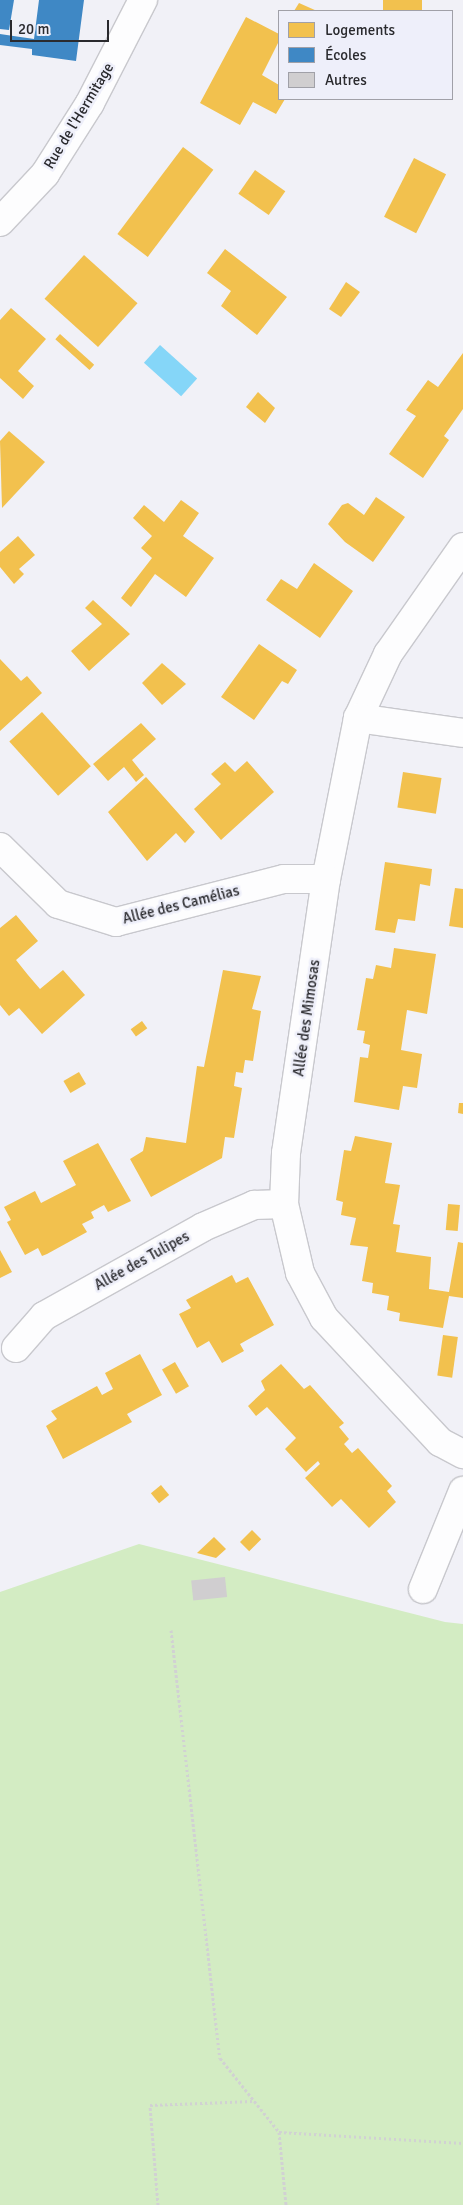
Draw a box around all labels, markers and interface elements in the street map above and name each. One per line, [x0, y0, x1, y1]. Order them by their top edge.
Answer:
scale bar [12, 10, 111, 42]
legend [278, 10, 453, 100]
text: 20 m [18, 20, 49, 38]
text: Logements [325, 21, 395, 39]
text: Écoles [325, 46, 366, 64]
street label: Rue de l'Hermitage [40, 60, 118, 172]
text: Autres [325, 71, 367, 89]
street label: Allée des Camélias [121, 882, 241, 928]
street label: Allée des Mimosas [290, 958, 324, 1078]
street label: Allée des Tulipes [91, 1227, 193, 1295]

